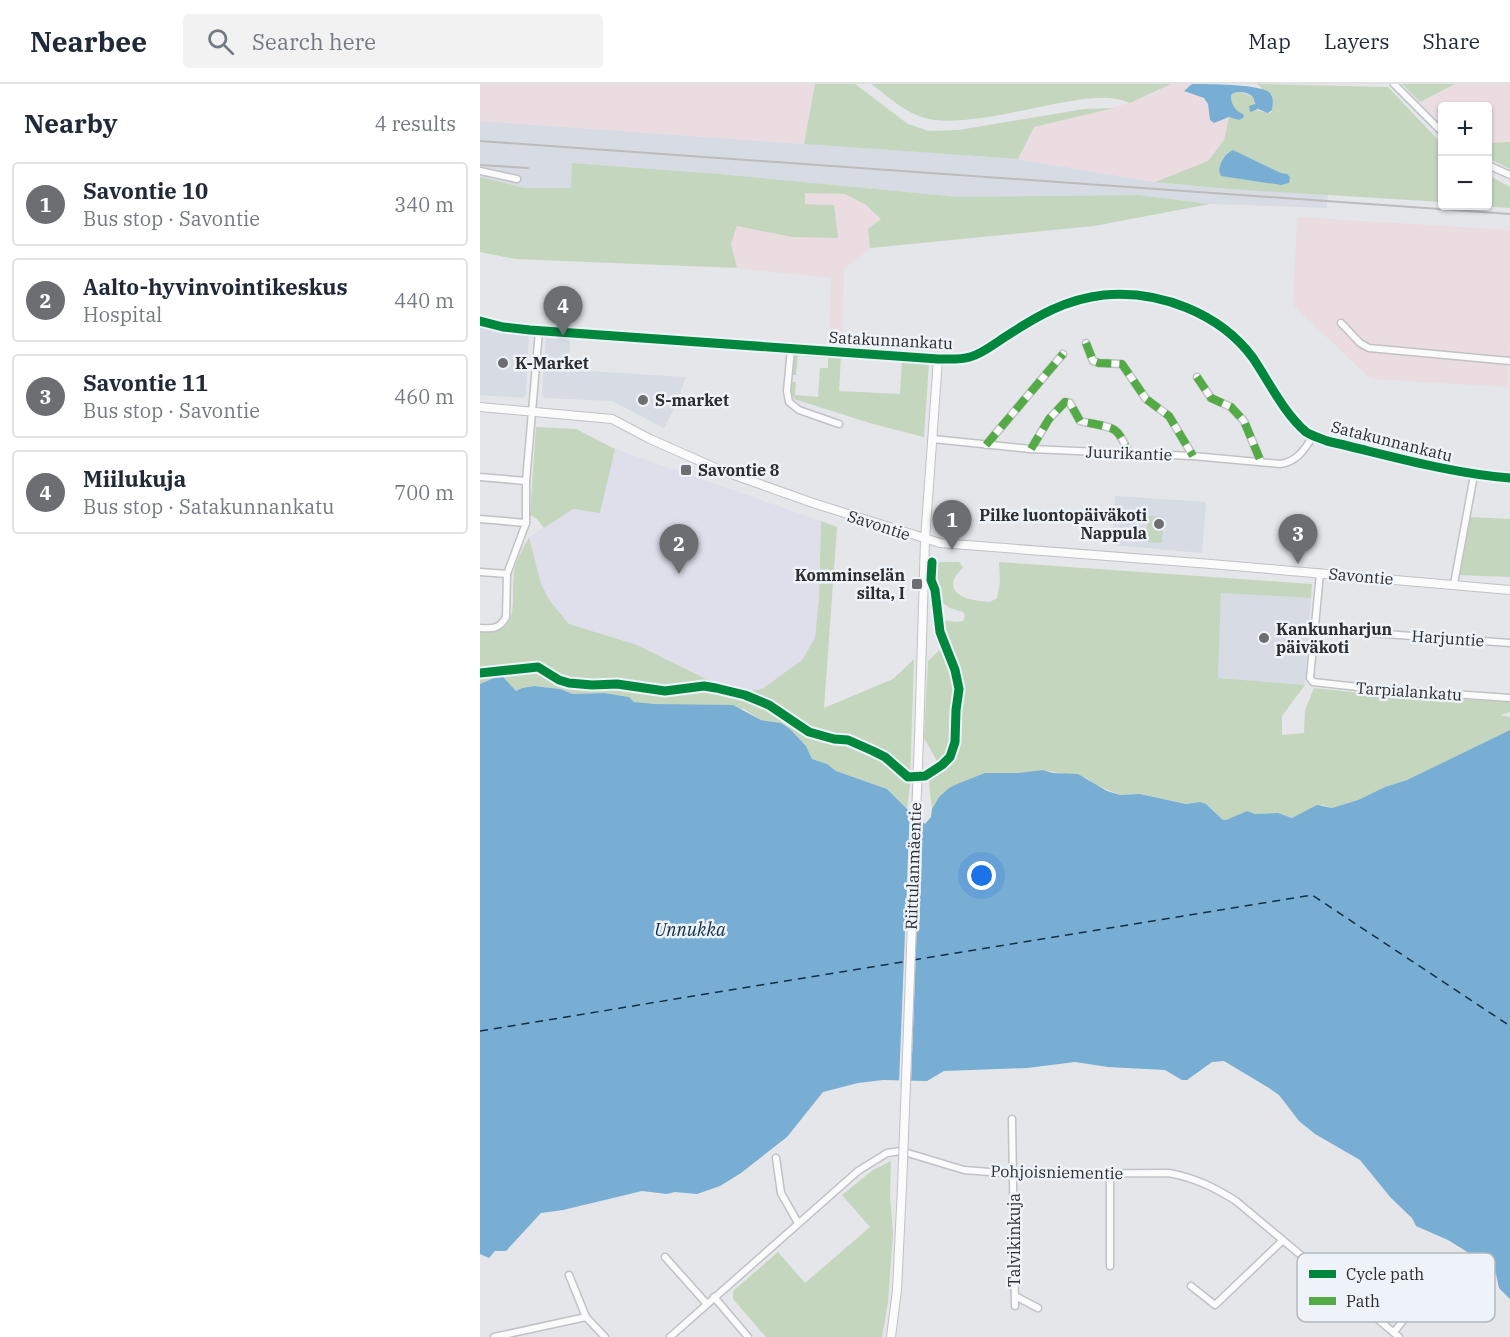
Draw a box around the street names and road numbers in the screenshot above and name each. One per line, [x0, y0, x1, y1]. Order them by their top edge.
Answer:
street label: Satakunnankatu [828, 327, 954, 353]
street label: Satakunnankatu [1329, 416, 1455, 466]
street label: Juurikantie [1085, 441, 1173, 465]
street label: Savontie [845, 505, 913, 545]
street label: Savontie [1328, 563, 1394, 589]
street label: Harjuntie [1411, 625, 1485, 651]
street label: Tarpialankatu [1355, 677, 1463, 705]
street label: Riittulanmäentie [901, 802, 925, 930]
street label: Pohjoisniementie [991, 1161, 1123, 1183]
street label: Talvikinkuja [1004, 1193, 1024, 1287]

